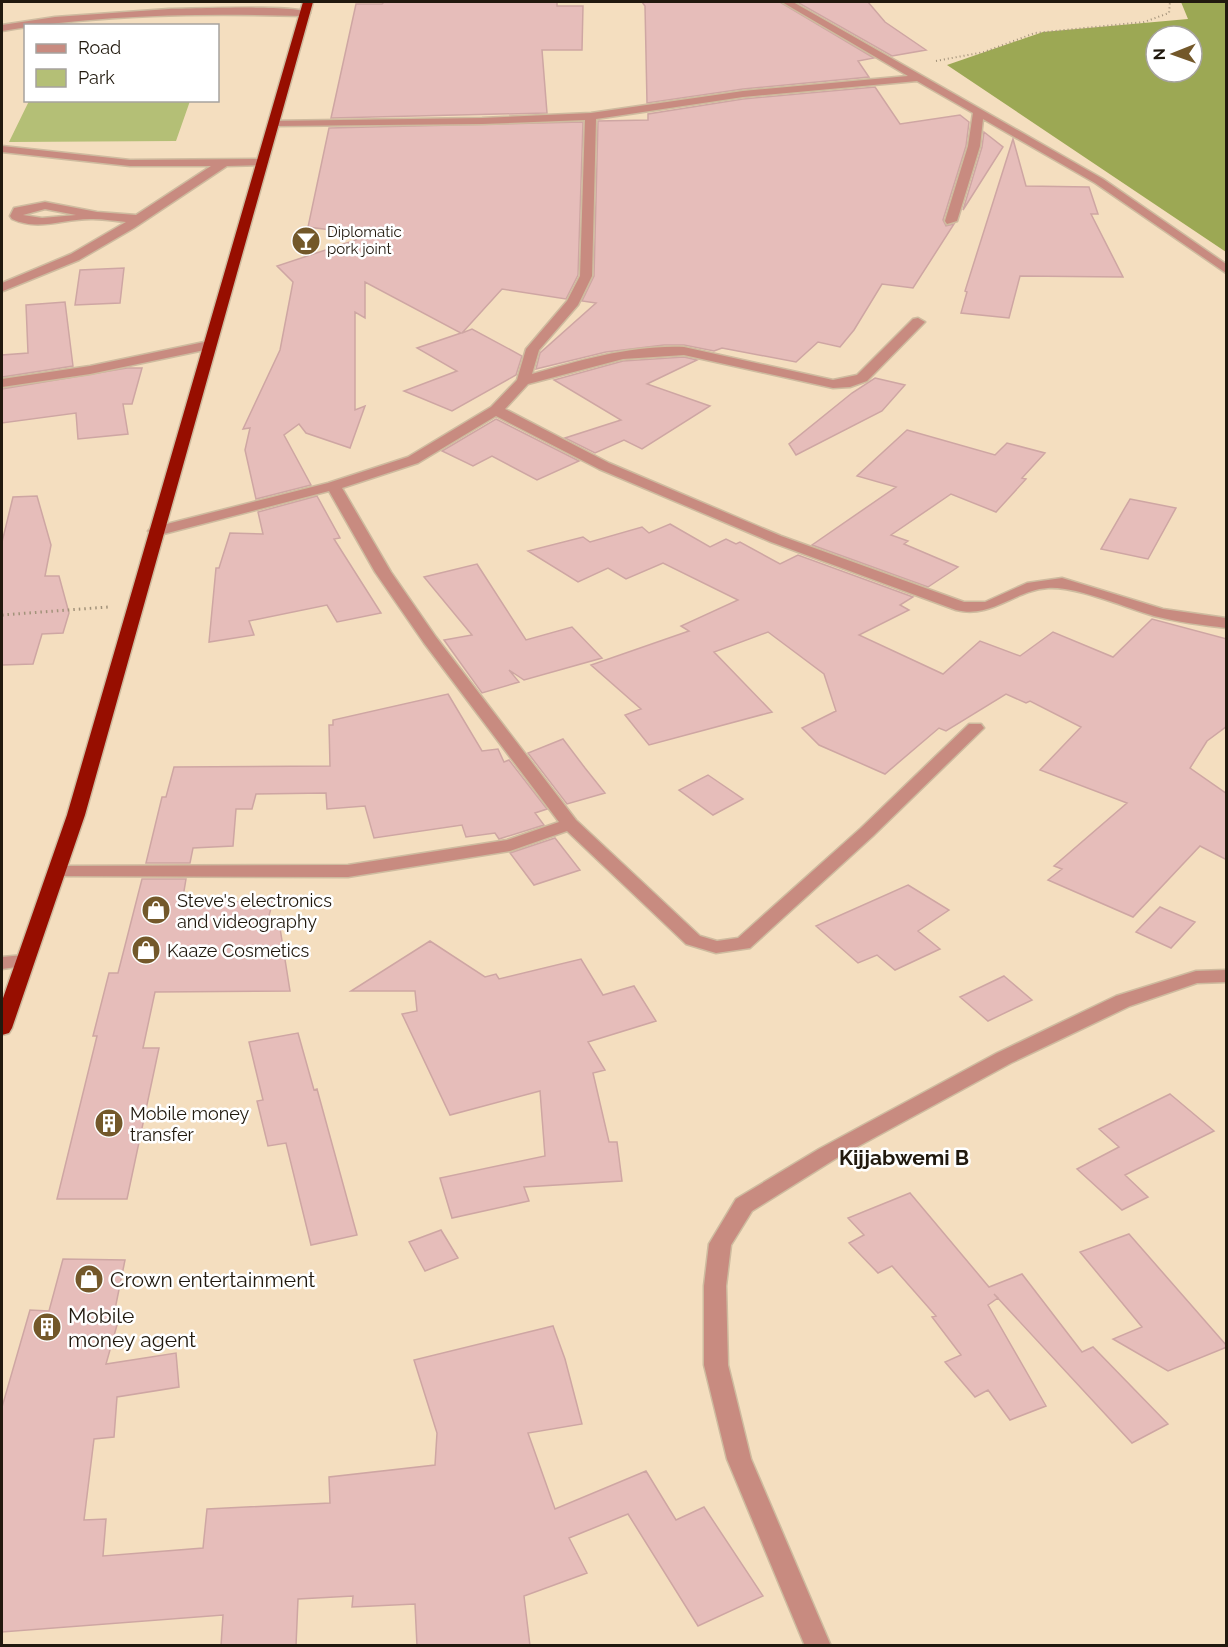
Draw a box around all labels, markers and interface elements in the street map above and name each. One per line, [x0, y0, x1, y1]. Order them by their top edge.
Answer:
legend [24, 24, 219, 102]
north arrow [1144, 24, 1204, 84]
text: Road [78, 37, 121, 58]
text: N [1150, 48, 1169, 61]
text: Park [78, 67, 115, 88]
place label: Diplomatic pork joint [327, 223, 402, 258]
bar icon: Diplomatic pork joint [290, 225, 322, 257]
place label: Steve's electronics and videography [177, 890, 332, 932]
shop icon: Steve's electronics and videography [140, 894, 172, 926]
shop icon: Kaaze Cosmetics [130, 934, 162, 966]
place label: Kaaze Cosmetics [167, 940, 310, 961]
place label: Mobile money transfer [130, 1103, 249, 1145]
building icon: Mobile money transfer [93, 1107, 125, 1139]
district label: Kijjabwemi B [839, 1145, 969, 1170]
shop icon: Crown entertainment [73, 1263, 105, 1295]
place label: Crown entertainment [110, 1267, 315, 1292]
place label: Mobile money agent [68, 1303, 196, 1352]
building icon: Mobile money agent [31, 1311, 63, 1343]

